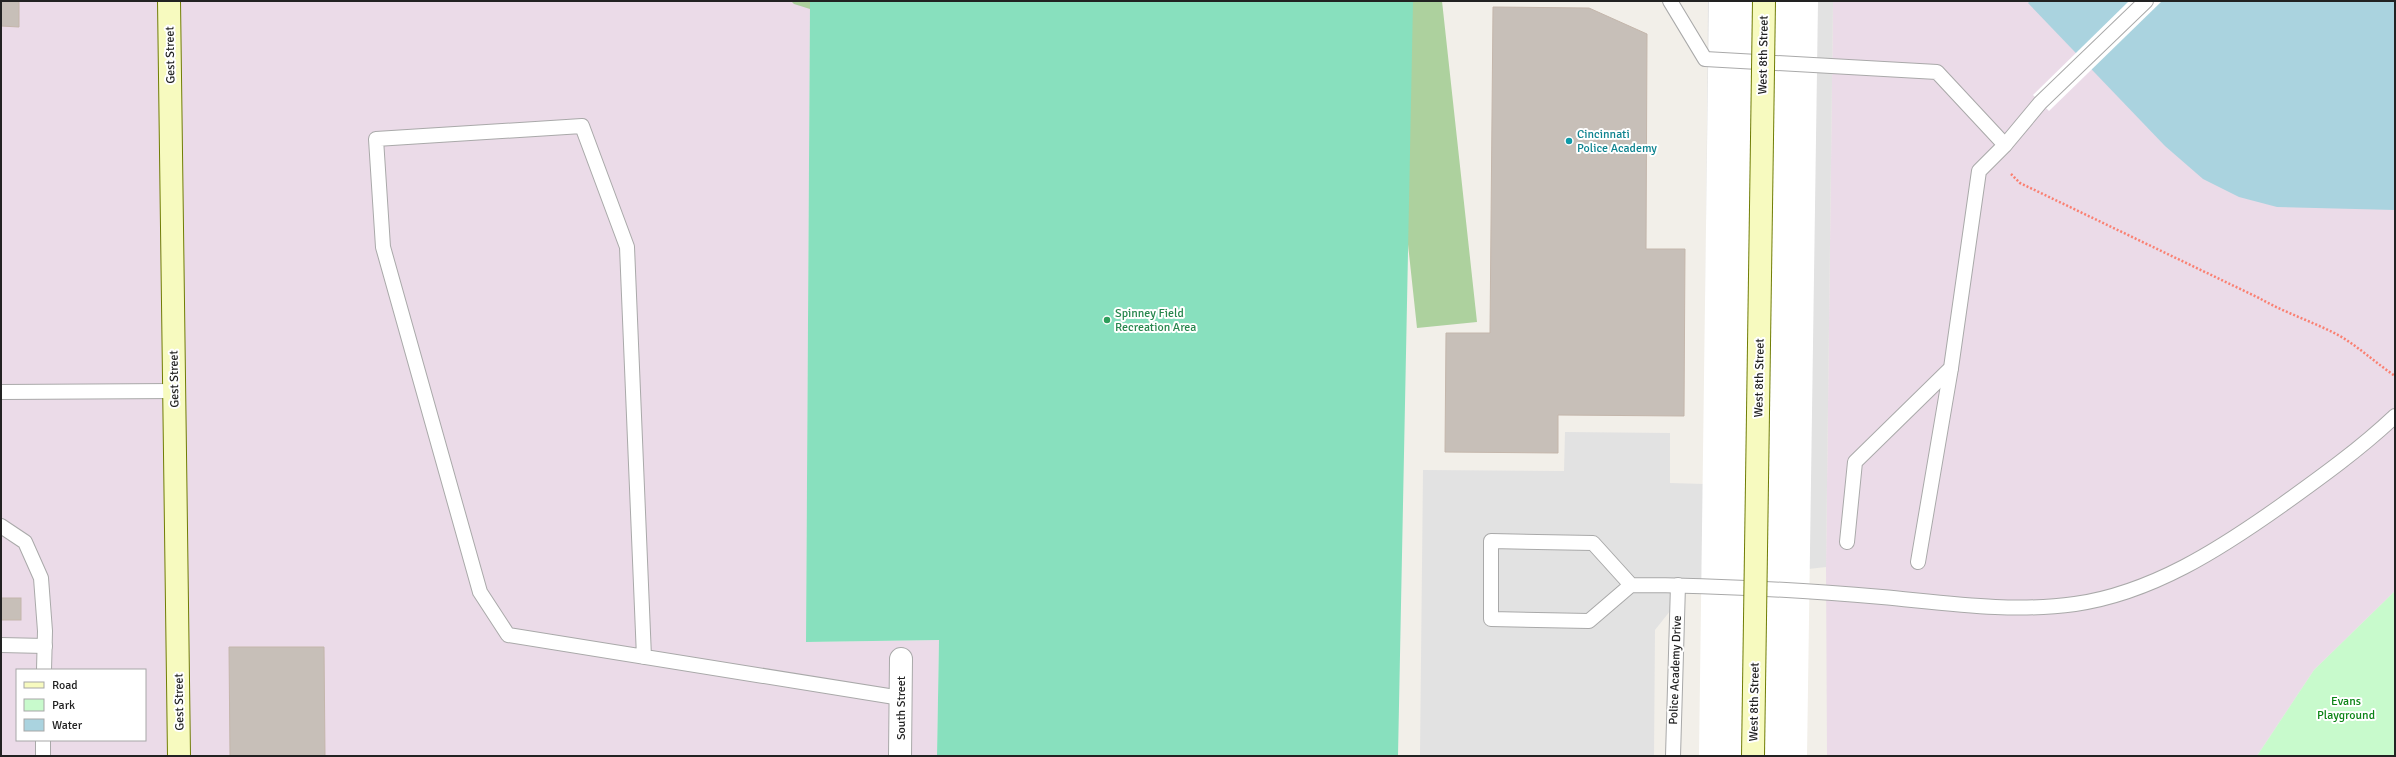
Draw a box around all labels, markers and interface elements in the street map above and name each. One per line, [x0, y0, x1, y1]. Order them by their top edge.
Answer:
street label: West 8th Street [1755, 15, 1772, 95]
street label: Gest Street [163, 26, 178, 84]
place label: Cincinnati Police Academy [1577, 127, 1657, 156]
marker: Cincinnati Police Academy [1564, 136, 1574, 146]
place label: Spinney Field Recreation Area [1115, 306, 1196, 335]
marker: Spinney Field Recreation Area [1102, 315, 1112, 325]
street label: West 8th Street [1751, 338, 1768, 418]
street label: Gest Street [167, 350, 182, 408]
street label: Police Academy Drive [1666, 615, 1685, 725]
street label: West 8th Street [1746, 662, 1763, 742]
legend [16, 669, 146, 741]
street label: Gest Street [172, 673, 187, 731]
street label: South Street [894, 676, 909, 740]
text: Road [52, 678, 78, 693]
park label: Evans Playground [2317, 694, 2375, 723]
text: Park [52, 698, 75, 713]
text: Water [52, 718, 83, 733]

